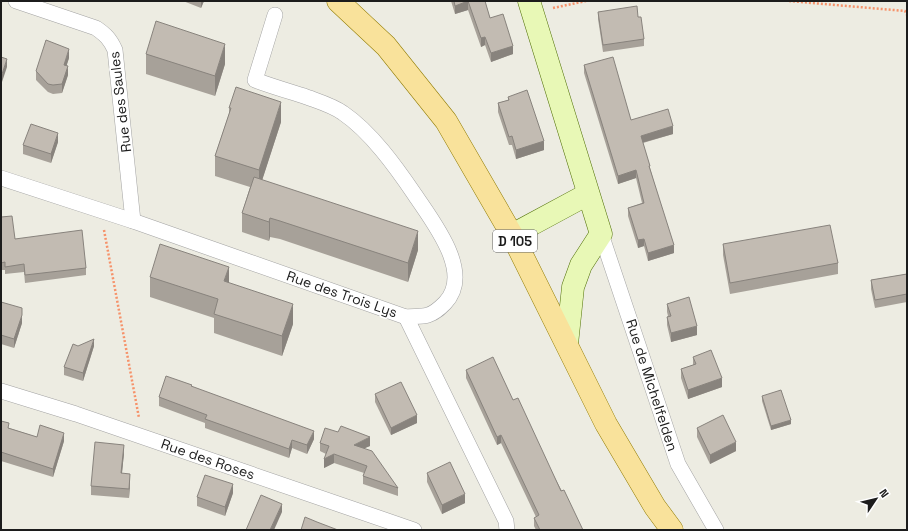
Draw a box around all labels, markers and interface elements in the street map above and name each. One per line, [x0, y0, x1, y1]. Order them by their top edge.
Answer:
street label: Rue des Saules [105, 50, 135, 154]
road number: D 105 [493, 230, 537, 252]
street label: Rue des Trois Lys [284, 267, 400, 321]
street label: Rue de Michelfelden [622, 317, 682, 453]
street label: Rue des Roses [159, 435, 257, 483]
north arrow [856, 479, 896, 519]
text: N [876, 486, 892, 500]

